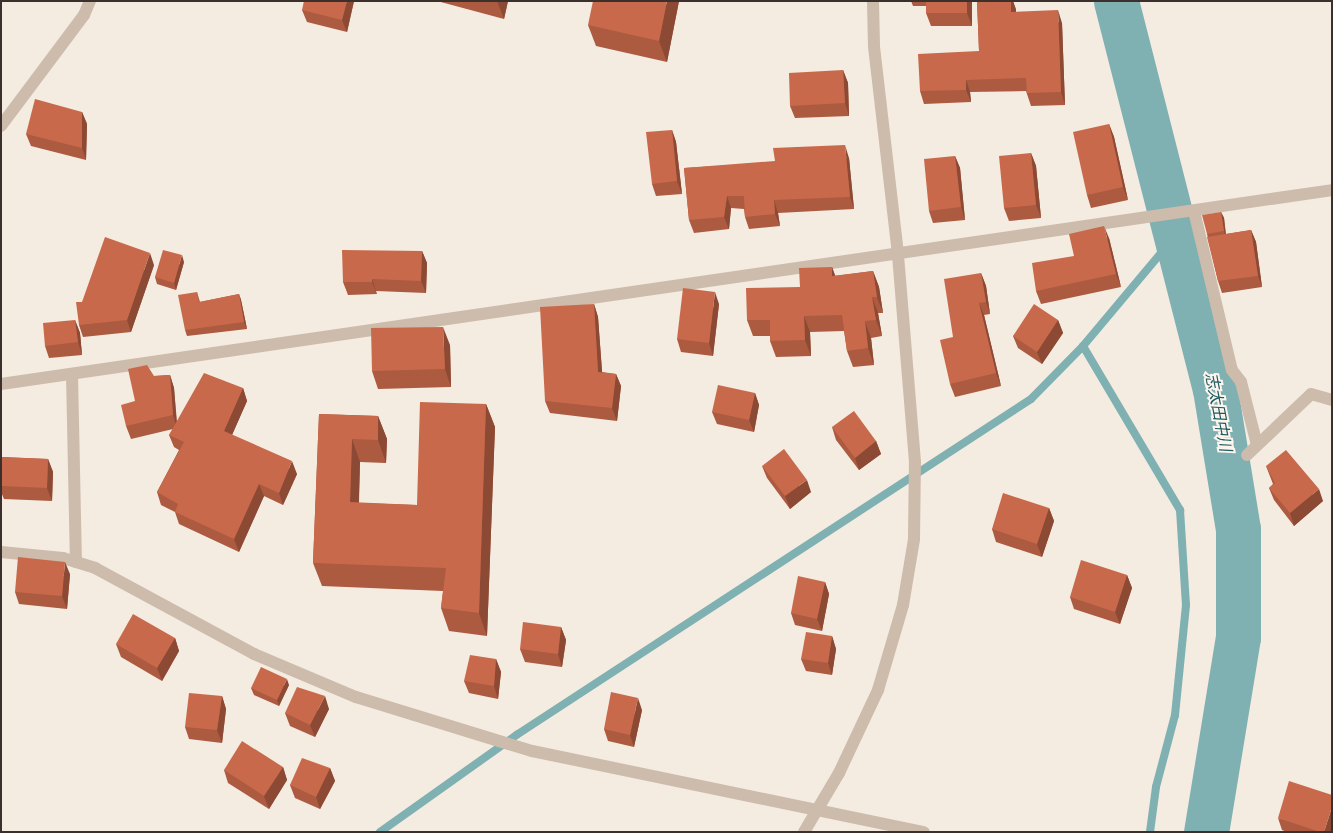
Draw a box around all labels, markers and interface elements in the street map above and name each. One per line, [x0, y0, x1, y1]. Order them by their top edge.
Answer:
water label: 志太田中川 [1201, 371, 1235, 453]

